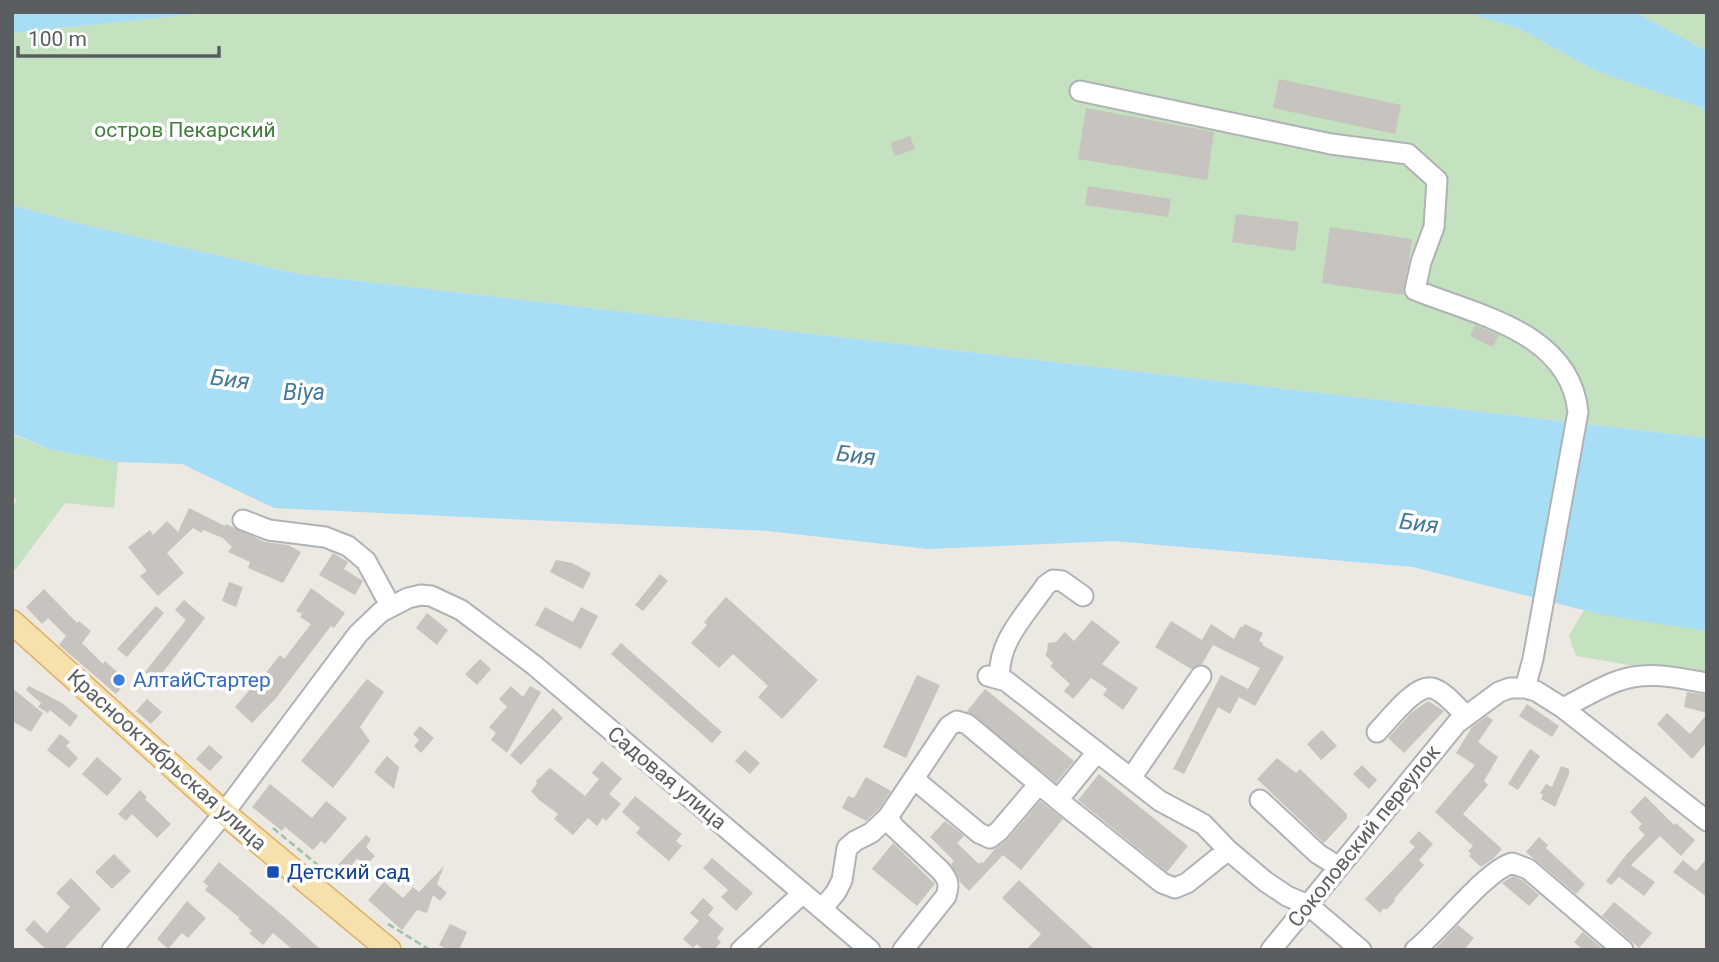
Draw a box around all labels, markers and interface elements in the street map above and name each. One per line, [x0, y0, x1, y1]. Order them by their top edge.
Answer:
scale bar [18, 14, 219, 58]
text: 100 m [28, 27, 87, 51]
park label: остров Пекарский [94, 118, 276, 142]
water label: Бия [209, 364, 251, 395]
water label: Biya [283, 379, 325, 406]
water label: Бия [835, 440, 877, 471]
water label: Бия [1398, 508, 1440, 539]
street label: Краснооктябрьская улица [63, 664, 271, 856]
place label: АлтайСтартер [133, 668, 271, 692]
marker: АлтайСтартер [111, 672, 127, 688]
street label: Садовая улица [603, 721, 731, 835]
street label: Соколовский переулок [1283, 740, 1445, 932]
place label: Детский сад [287, 860, 410, 884]
marker: Детский сад [265, 864, 281, 880]

